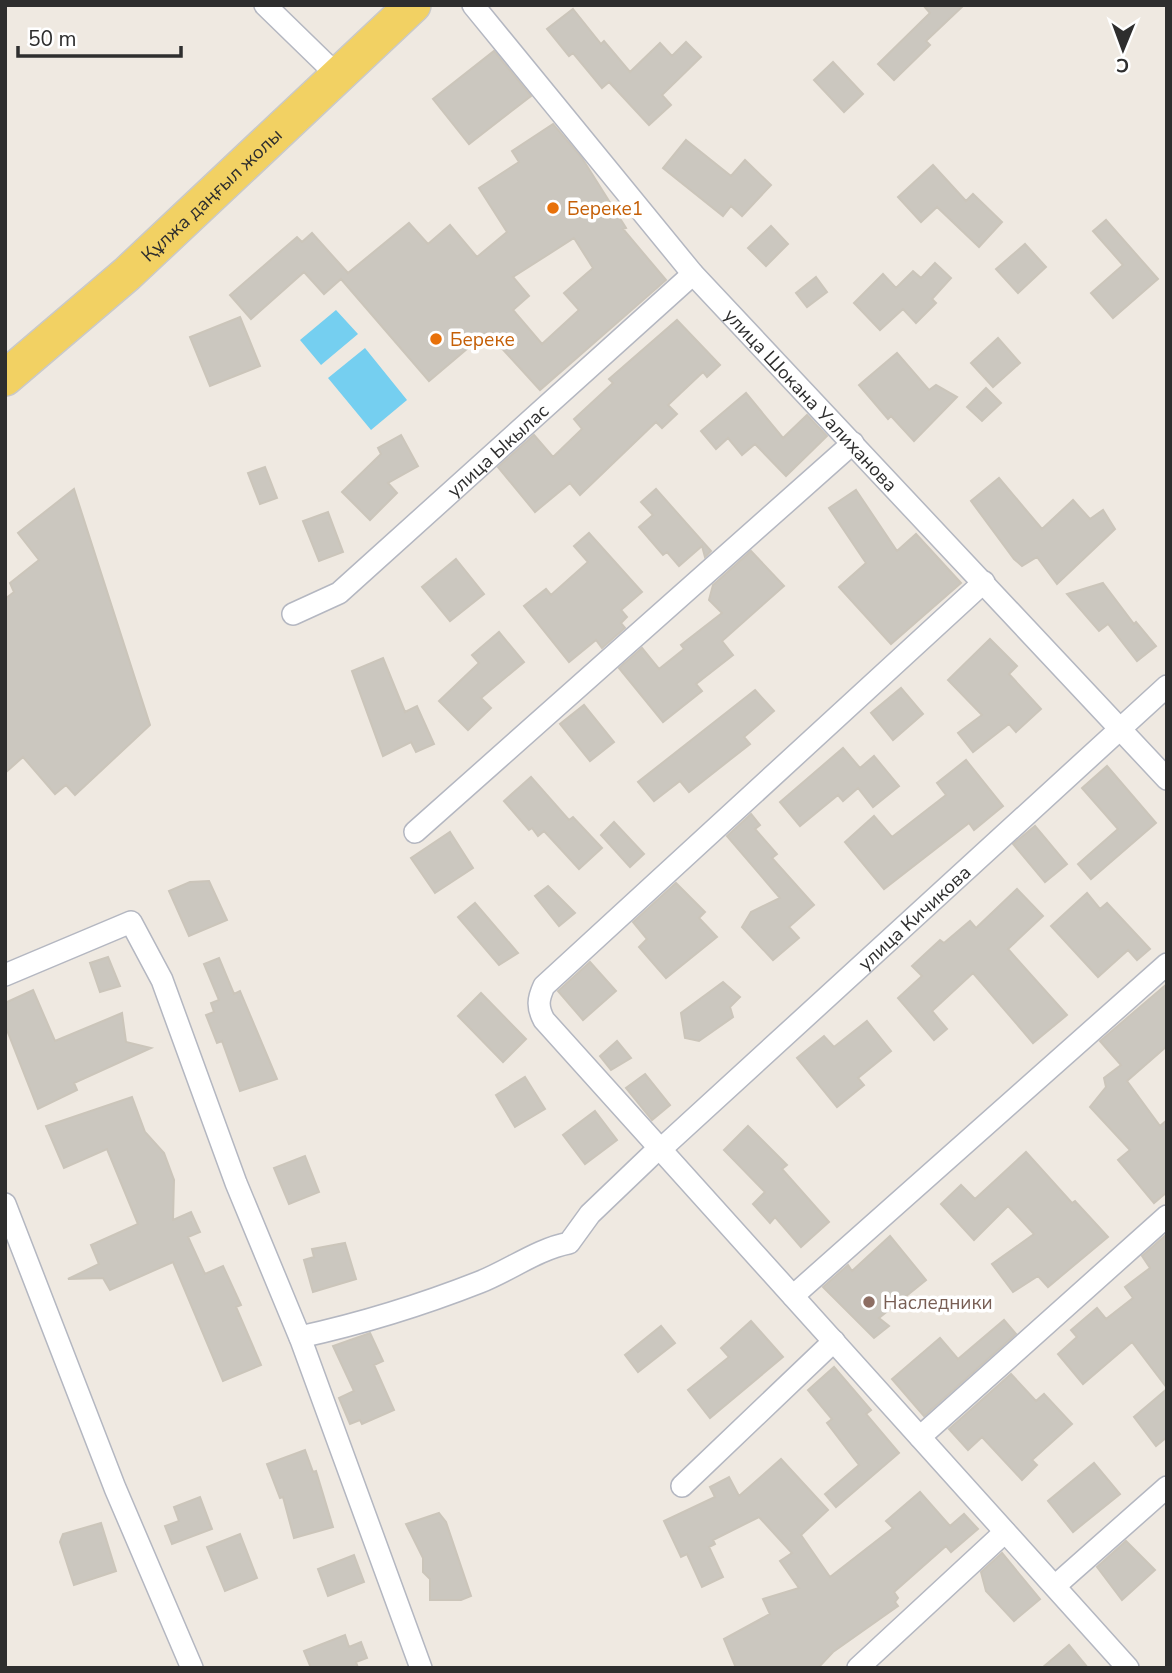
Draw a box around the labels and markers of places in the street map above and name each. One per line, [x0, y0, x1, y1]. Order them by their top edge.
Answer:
place label: Береке1 [567, 196, 643, 222]
marker: Береке1 [545, 200, 561, 216]
place label: Береке [450, 327, 515, 353]
marker: Береке [428, 331, 444, 347]
place label: Наследники [883, 1290, 992, 1316]
marker: Наследники [861, 1294, 877, 1310]

